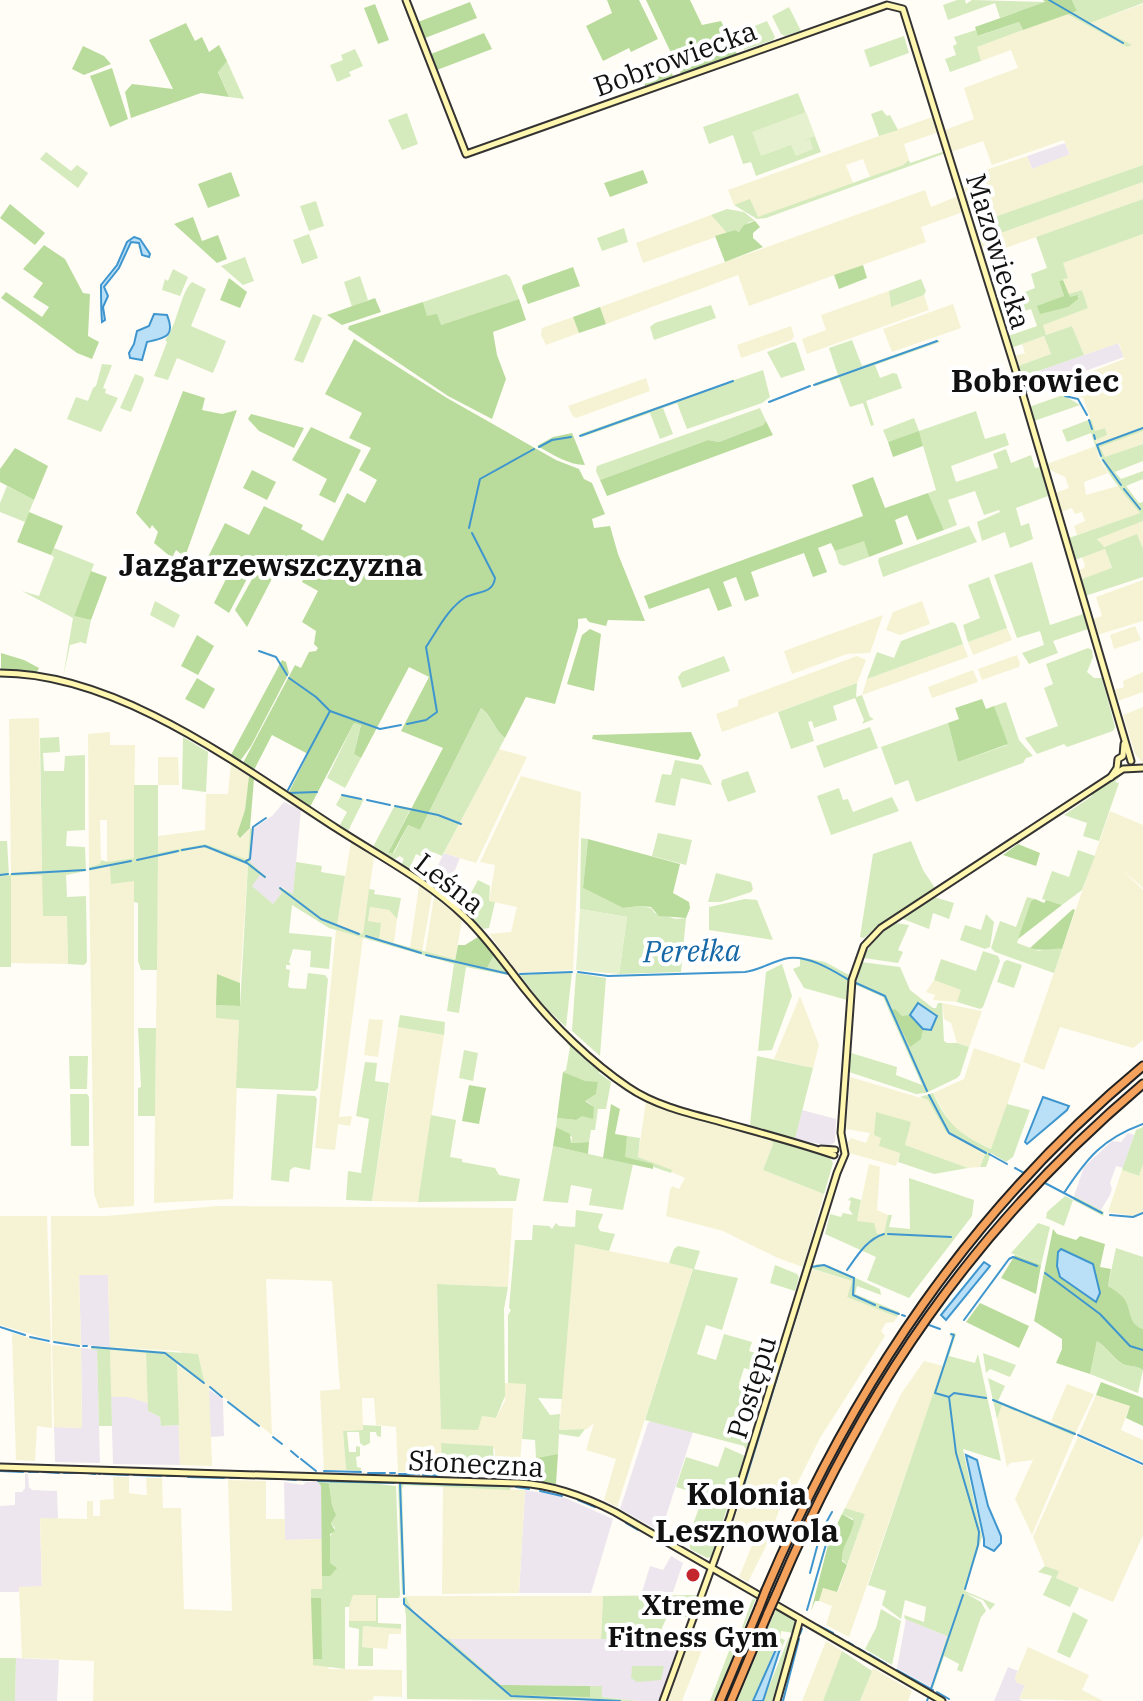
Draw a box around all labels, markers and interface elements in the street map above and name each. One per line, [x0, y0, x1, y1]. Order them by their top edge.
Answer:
street label: Bobrowiecka [588, 11, 762, 105]
street label: Mazowiecka [958, 169, 1040, 333]
district label: Bobrowiec [951, 359, 1119, 401]
district label: Jazgarzewszczyzna [119, 543, 423, 585]
street label: Leśna [408, 844, 492, 922]
water label: Perełka [642, 930, 742, 970]
street label: Postępu [718, 1331, 784, 1443]
street label: Słoneczna [407, 1441, 545, 1485]
district label: Kolonia Lesznowola [655, 1472, 839, 1551]
marker: Xtreme Fitness Gym [684, 1566, 702, 1584]
place label: Xtreme Fitness Gym [608, 1586, 778, 1655]

